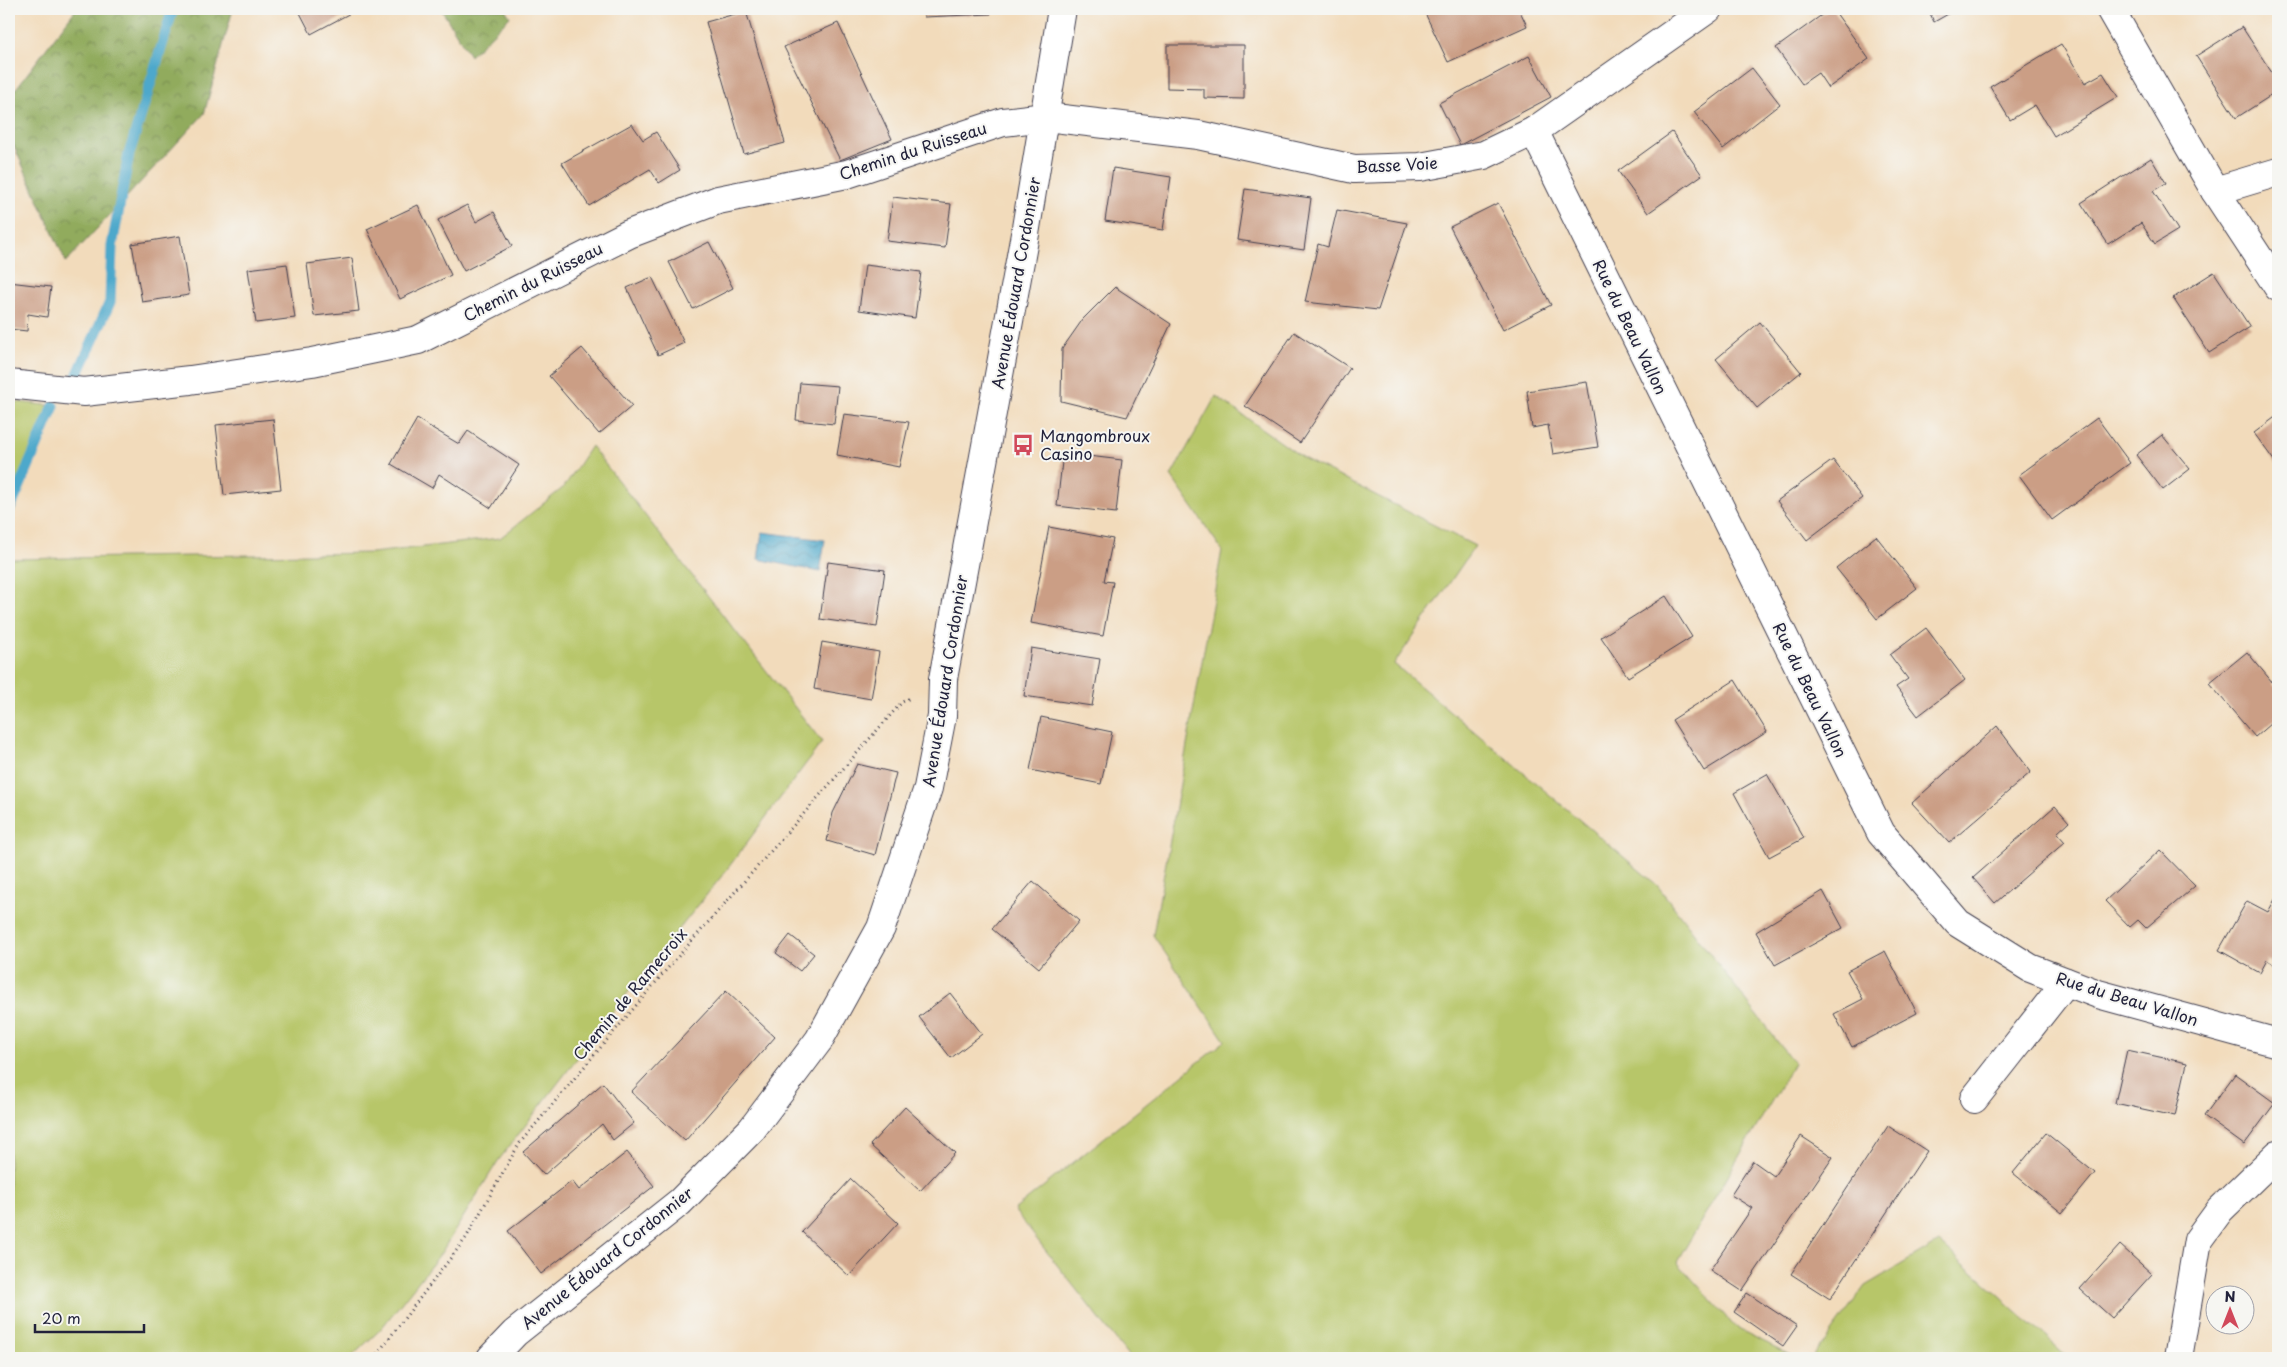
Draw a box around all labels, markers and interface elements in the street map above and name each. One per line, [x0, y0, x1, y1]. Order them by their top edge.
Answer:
street label: Chemin du Ruisseau [836, 115, 989, 185]
street label: Basse Voie [1356, 150, 1438, 178]
street label: Avenue Édouard Cordonnier [985, 174, 1046, 391]
street label: Chemin du Ruisseau [459, 236, 606, 327]
street label: Rue du Beau Vallon [1588, 255, 1674, 398]
place label: Mangombroux Casino [1040, 423, 1150, 465]
bus stop icon: Mangombroux Casino [1010, 432, 1036, 458]
street label: Avenue Édouard Cordonnier [915, 572, 973, 789]
street label: Rue du Beau Vallon [1768, 618, 1854, 761]
street label: Chemin de Ramecroix [566, 922, 692, 1065]
street label: Rue du Beau Vallon [2053, 965, 2201, 1031]
street label: Avenue Édouard Cordonnier [515, 1180, 698, 1334]
north arrow [2204, 1284, 2254, 1334]
text: N [2224, 1286, 2236, 1307]
scale bar [35, 1302, 144, 1334]
text: 20 m [42, 1306, 81, 1329]

